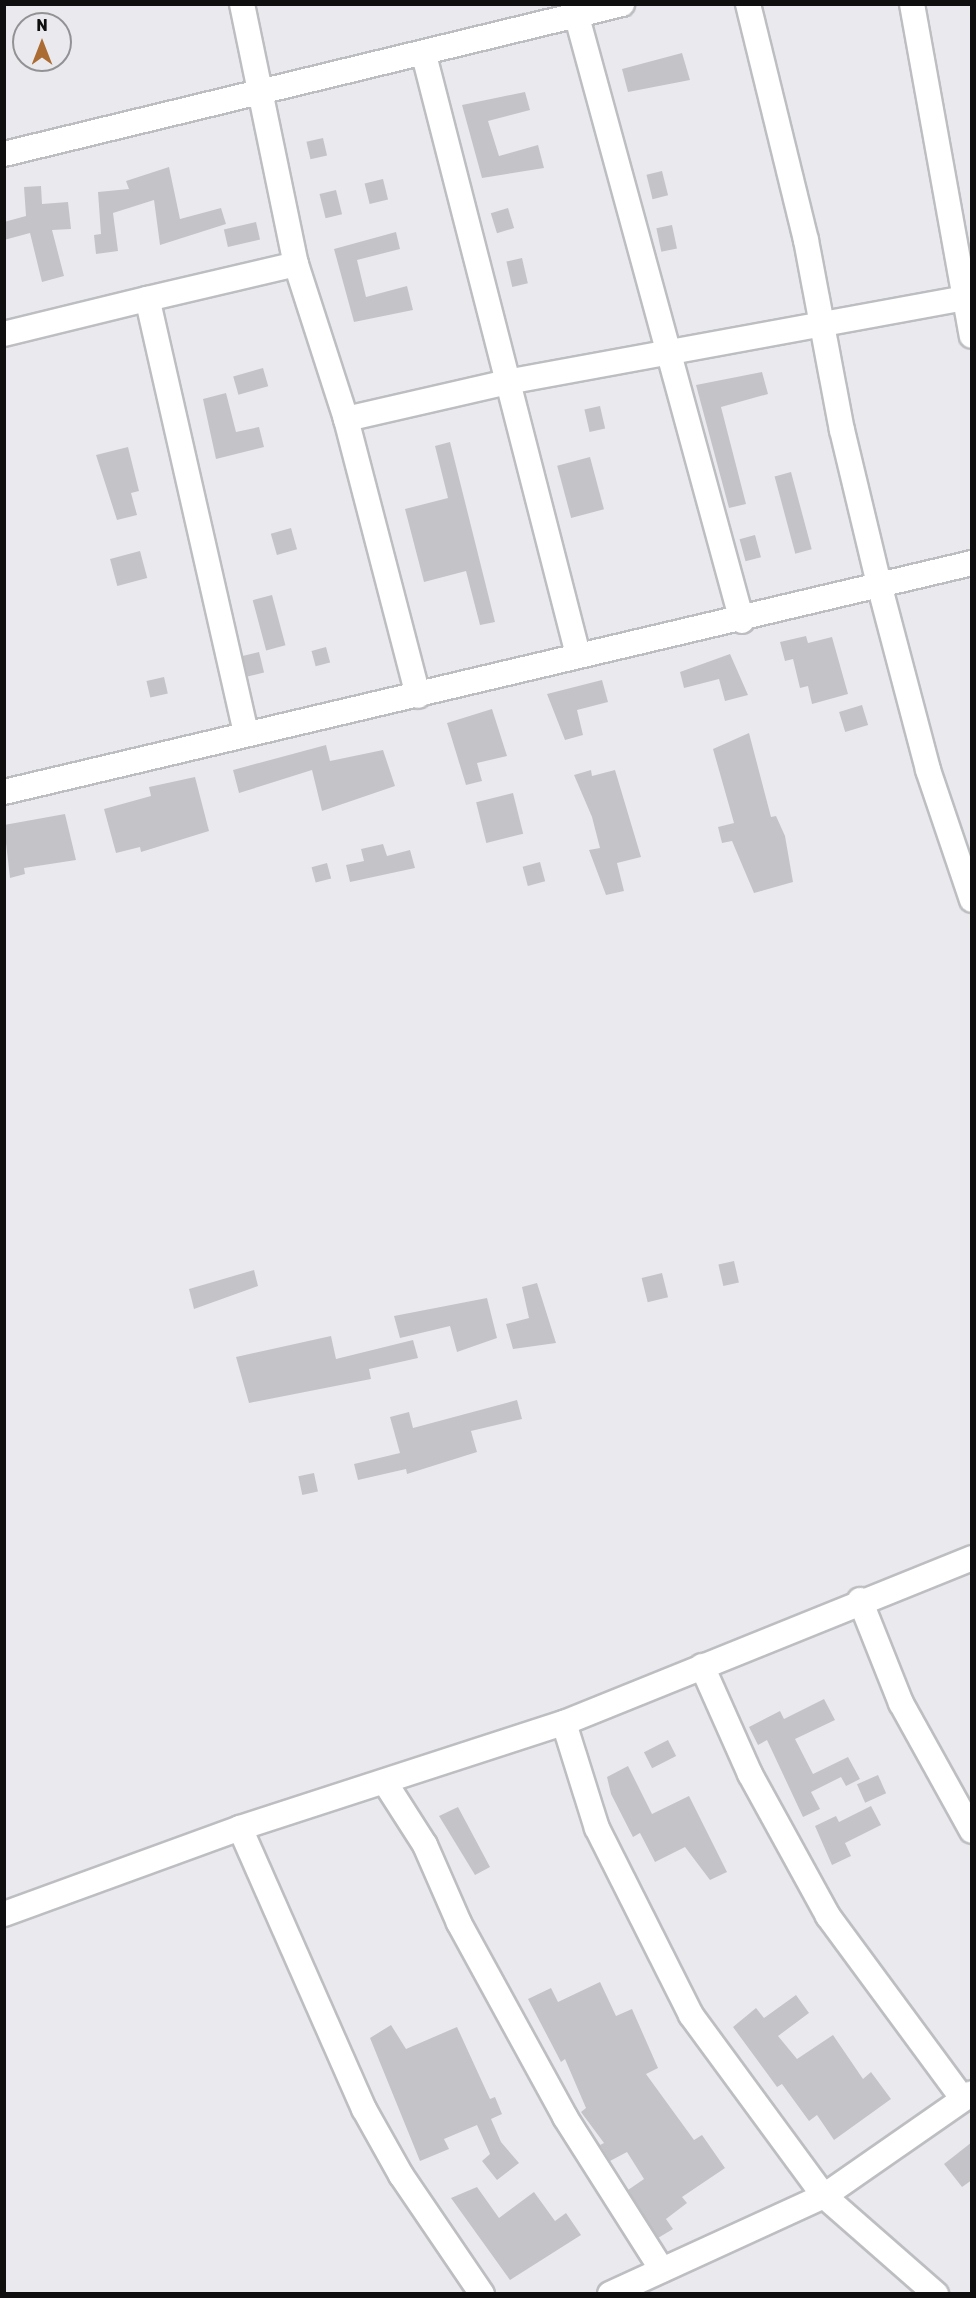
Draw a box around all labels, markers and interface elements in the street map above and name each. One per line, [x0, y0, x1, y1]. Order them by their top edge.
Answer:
north arrow [12, 12, 72, 72]
text: N [36, 16, 48, 35]

